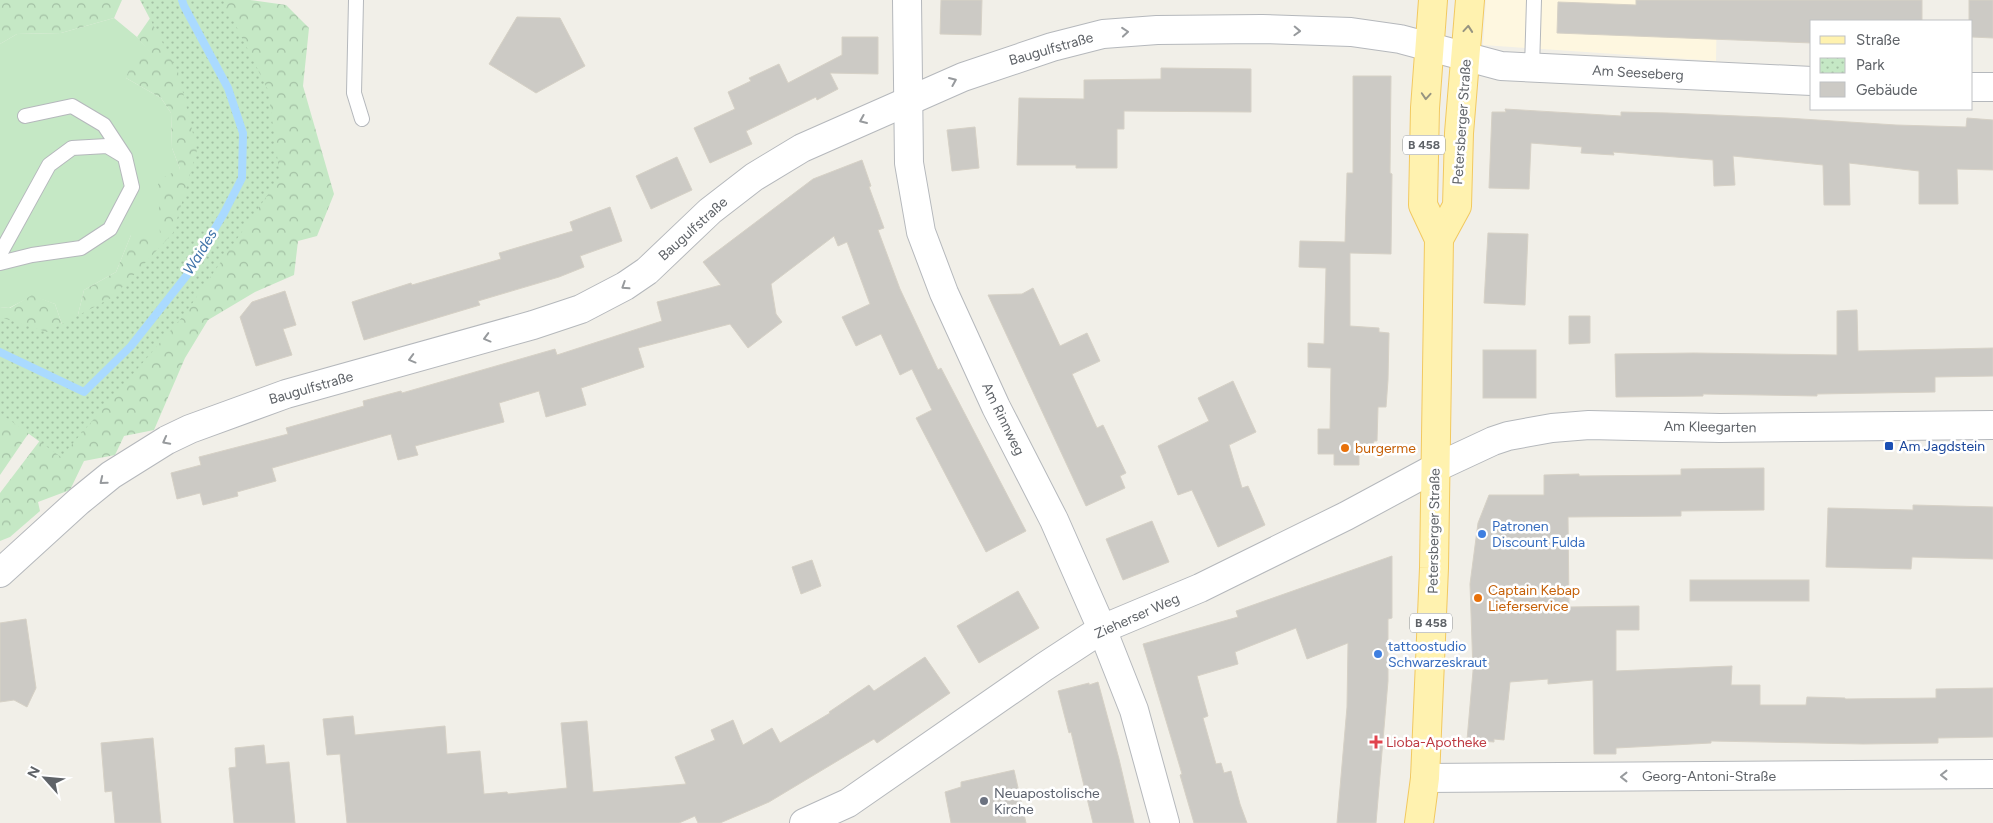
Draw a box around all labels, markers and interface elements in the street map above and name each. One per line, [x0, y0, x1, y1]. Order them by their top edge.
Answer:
legend [1810, 20, 1973, 110]
one-way arrow [1463, 24, 1474, 32]
one-way arrow [1293, 25, 1301, 36]
one-way arrow [1122, 27, 1130, 38]
street label: Baugulfstraße [1007, 29, 1096, 69]
text: Straße [1856, 31, 1900, 49]
text: Park [1856, 56, 1885, 74]
street label: Petersberger Straße [1449, 58, 1475, 185]
street label: Am Seeseberg [1592, 62, 1684, 84]
one-way arrow [948, 77, 957, 88]
text: Gebäude [1856, 81, 1917, 99]
one-way arrow [1421, 92, 1432, 100]
one-way arrow [859, 113, 868, 124]
road number: B 458 [1403, 136, 1445, 154]
street label: Baugulfstraße [655, 193, 731, 264]
water label: Waides [179, 226, 221, 278]
one-way arrow [621, 280, 630, 289]
one-way arrow [483, 332, 492, 343]
one-way arrow [407, 353, 416, 364]
street label: Baugulfstraße [267, 368, 356, 408]
street label: Am Rinnweg [978, 380, 1028, 458]
street label: Am Kleegarten [1664, 418, 1757, 436]
one-way arrow [162, 435, 171, 445]
place label: Am Jagdstein [1899, 438, 1985, 455]
place label: burgerme [1355, 440, 1416, 457]
marker: Am Jagdstein [1883, 440, 1895, 452]
marker: burgerme [1339, 442, 1351, 454]
street label: Petersberger Straße [1424, 468, 1444, 594]
one-way arrow [100, 476, 109, 484]
place label: Patronen Discount Fulda [1492, 518, 1585, 551]
marker: Patronen Discount Fulda [1476, 528, 1488, 540]
place label: Captain Kebap Lieferservice [1488, 582, 1580, 615]
street label: Zieherser Weg [1092, 590, 1182, 642]
marker: Captain Kebap Lieferservice [1472, 592, 1484, 604]
road number: B 458 [1410, 614, 1452, 632]
place label: tattoostudio Schwarzeskraut [1388, 638, 1487, 671]
marker: tattoostudio Schwarzeskraut [1372, 648, 1384, 660]
place label: Lioba-Apotheke [1386, 734, 1487, 751]
marker: Lioba-Apotheke [1370, 736, 1382, 748]
north arrow [20, 753, 70, 803]
text: N [24, 764, 44, 781]
street label: Georg-Antoni-Straße [1642, 768, 1776, 785]
one-way arrow [1940, 770, 1948, 780]
one-way arrow [1620, 772, 1628, 782]
place label: Neuapostolische Kirche [994, 785, 1100, 818]
marker: Neuapostolische Kirche [978, 795, 990, 807]

